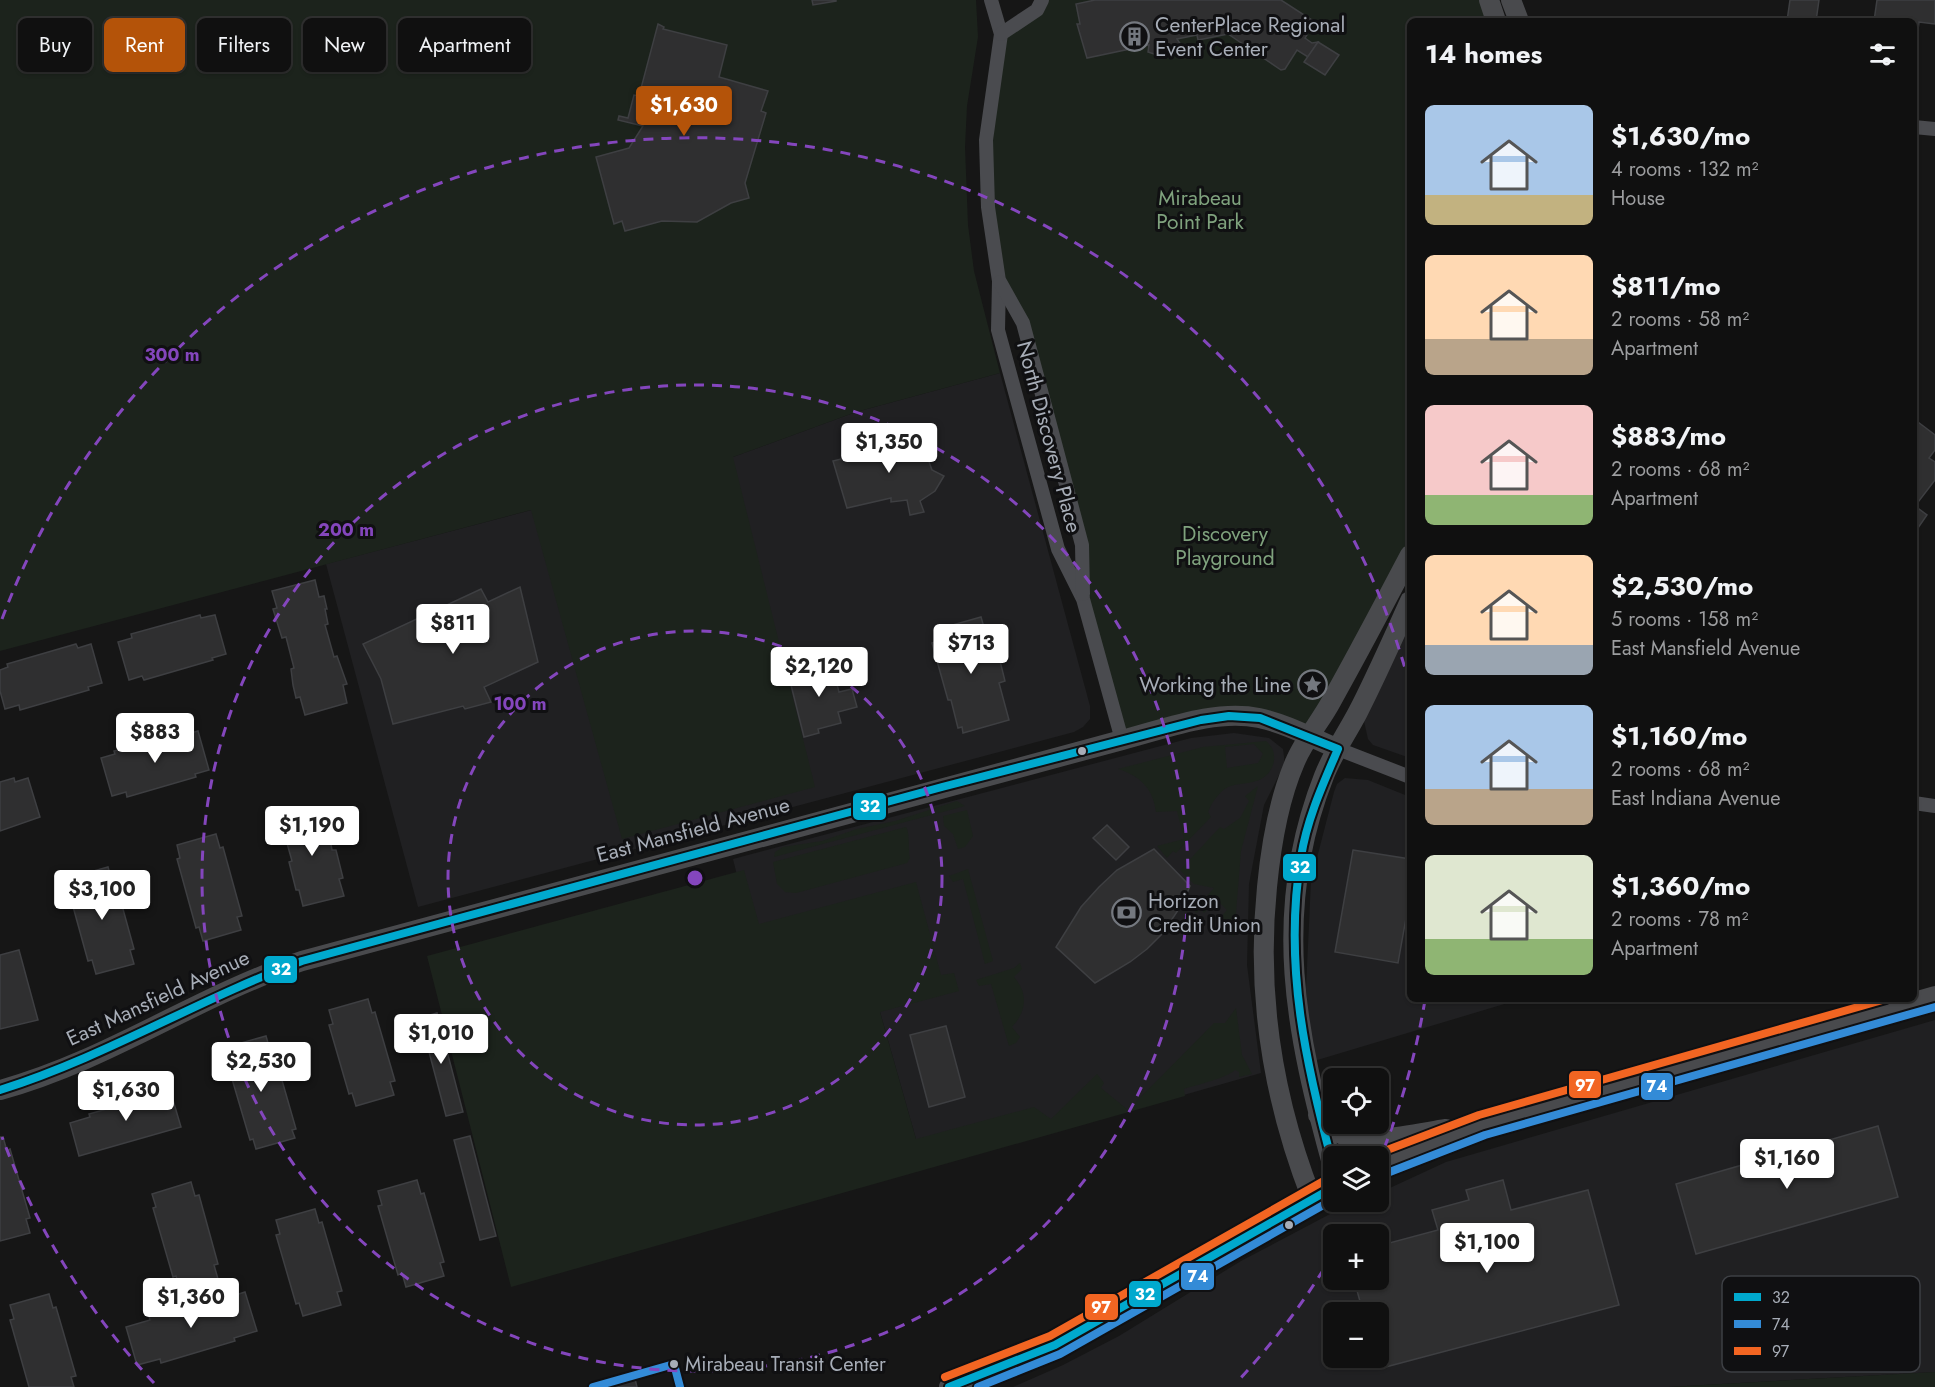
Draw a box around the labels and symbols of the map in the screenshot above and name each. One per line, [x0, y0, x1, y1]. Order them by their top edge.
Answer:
place label: CenterPlace Regional Event Center [1155, 10, 1345, 64]
building icon: CenterPlace Regional Event Center [1118, 21, 1150, 53]
pin: $1,630 [635, 86, 733, 137]
park label: Mirabeau Point Park [1156, 183, 1245, 237]
street label: North Discovery Place [1009, 338, 1089, 536]
text: 300 m [144, 342, 200, 368]
pin: $1,350 [840, 423, 938, 474]
text: 200 m [318, 517, 374, 543]
park label: Discovery Playground [1175, 519, 1275, 573]
pin: $811 [417, 604, 489, 655]
pin: $713 [935, 624, 1007, 675]
pin: $2,120 [770, 647, 868, 698]
place icon: Working the Line [1296, 669, 1328, 701]
place label: Working the Line [1139, 670, 1291, 700]
text: 100 m [493, 691, 547, 717]
pin: $883 [119, 713, 191, 764]
unlabelled marker [1076, 745, 1088, 757]
street label: East Mansfield Avenue [593, 790, 793, 870]
line badge: 32 [852, 792, 887, 821]
text: 32 [860, 795, 880, 818]
pin: $1,190 [263, 806, 361, 857]
line badge: 32 [1282, 853, 1317, 882]
text: 32 [1290, 856, 1310, 879]
centre of rings [685, 868, 705, 888]
pin: $3,100 [53, 870, 151, 921]
place label: Horizon Credit Union [1148, 886, 1261, 940]
bank icon: Horizon Credit Union [1111, 897, 1143, 929]
street label: East Mansfield Avenue [62, 942, 255, 1054]
line badge: 32 [263, 955, 298, 984]
text: 32 [271, 958, 291, 981]
pin: $1,010 [392, 1014, 490, 1065]
pin: $2,530 [212, 1042, 310, 1093]
line badge: 97 [1568, 1070, 1602, 1099]
pin: $1,630 [77, 1071, 175, 1122]
line badge: 74 [1640, 1072, 1674, 1101]
text: 97 [1575, 1074, 1595, 1097]
text: 74 [1647, 1075, 1667, 1098]
pin: $1,160 [1738, 1139, 1836, 1190]
unlabelled marker [1283, 1219, 1295, 1231]
pin: $1,100 [1438, 1223, 1536, 1274]
line badge: 74 [1180, 1262, 1215, 1291]
text: 74 [1188, 1265, 1208, 1288]
legend [1722, 1276, 1920, 1372]
pin: $1,360 [142, 1278, 240, 1329]
line badge: 32 [1128, 1280, 1162, 1308]
text: 32 [1135, 1283, 1155, 1306]
text: 32 [1772, 1286, 1790, 1309]
line badge: 97 [1084, 1293, 1119, 1321]
text: 97 [1091, 1296, 1111, 1319]
text: 74 [1772, 1313, 1790, 1336]
text: 97 [1772, 1340, 1790, 1363]
place label: Mirabeau Transit Center [685, 1350, 886, 1379]
marker: Mirabeau Transit Center [668, 1358, 680, 1370]

